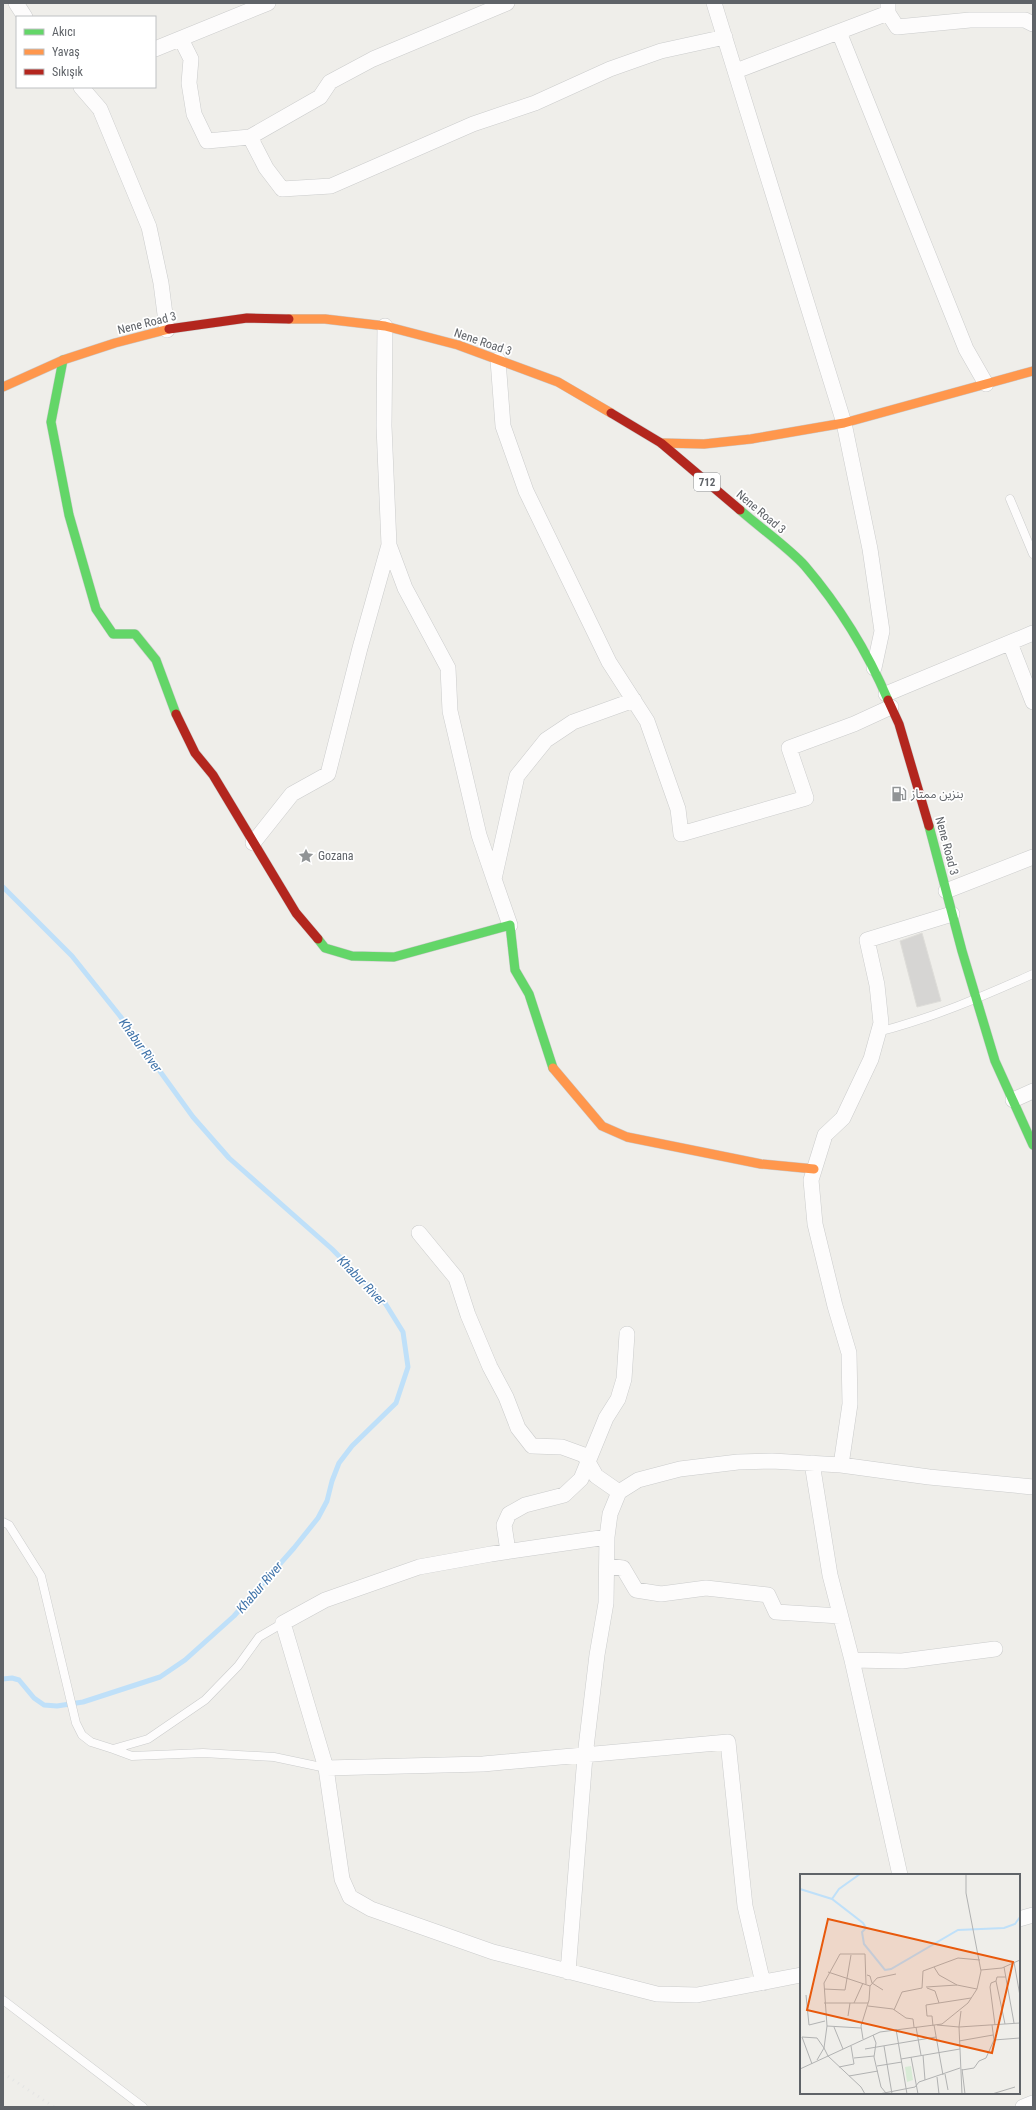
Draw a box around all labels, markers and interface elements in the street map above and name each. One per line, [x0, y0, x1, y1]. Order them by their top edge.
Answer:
legend [16, 16, 156, 88]
text: Akıcı [52, 25, 76, 39]
text: Yavaş [52, 45, 80, 59]
text: Sıkışık [52, 65, 84, 79]
street label: Nene Road 3 [116, 309, 178, 337]
street label: Nene Road 3 [452, 326, 514, 358]
road number: 712 [694, 473, 720, 491]
street label: Nene Road 3 [734, 487, 789, 537]
fuel station icon: بنزين ممتاز [890, 785, 908, 803]
place label: بنزين ممتاز [910, 787, 963, 801]
street label: Nene Road 3 [932, 815, 962, 877]
place icon: Gozana [297, 847, 315, 865]
place label: Gozana [318, 849, 354, 863]
water label: Khabur River [116, 1015, 166, 1076]
water label: Khabur River [334, 1253, 390, 1309]
water label: Khabur River [233, 1558, 286, 1616]
inset map [800, 1874, 1020, 2094]

